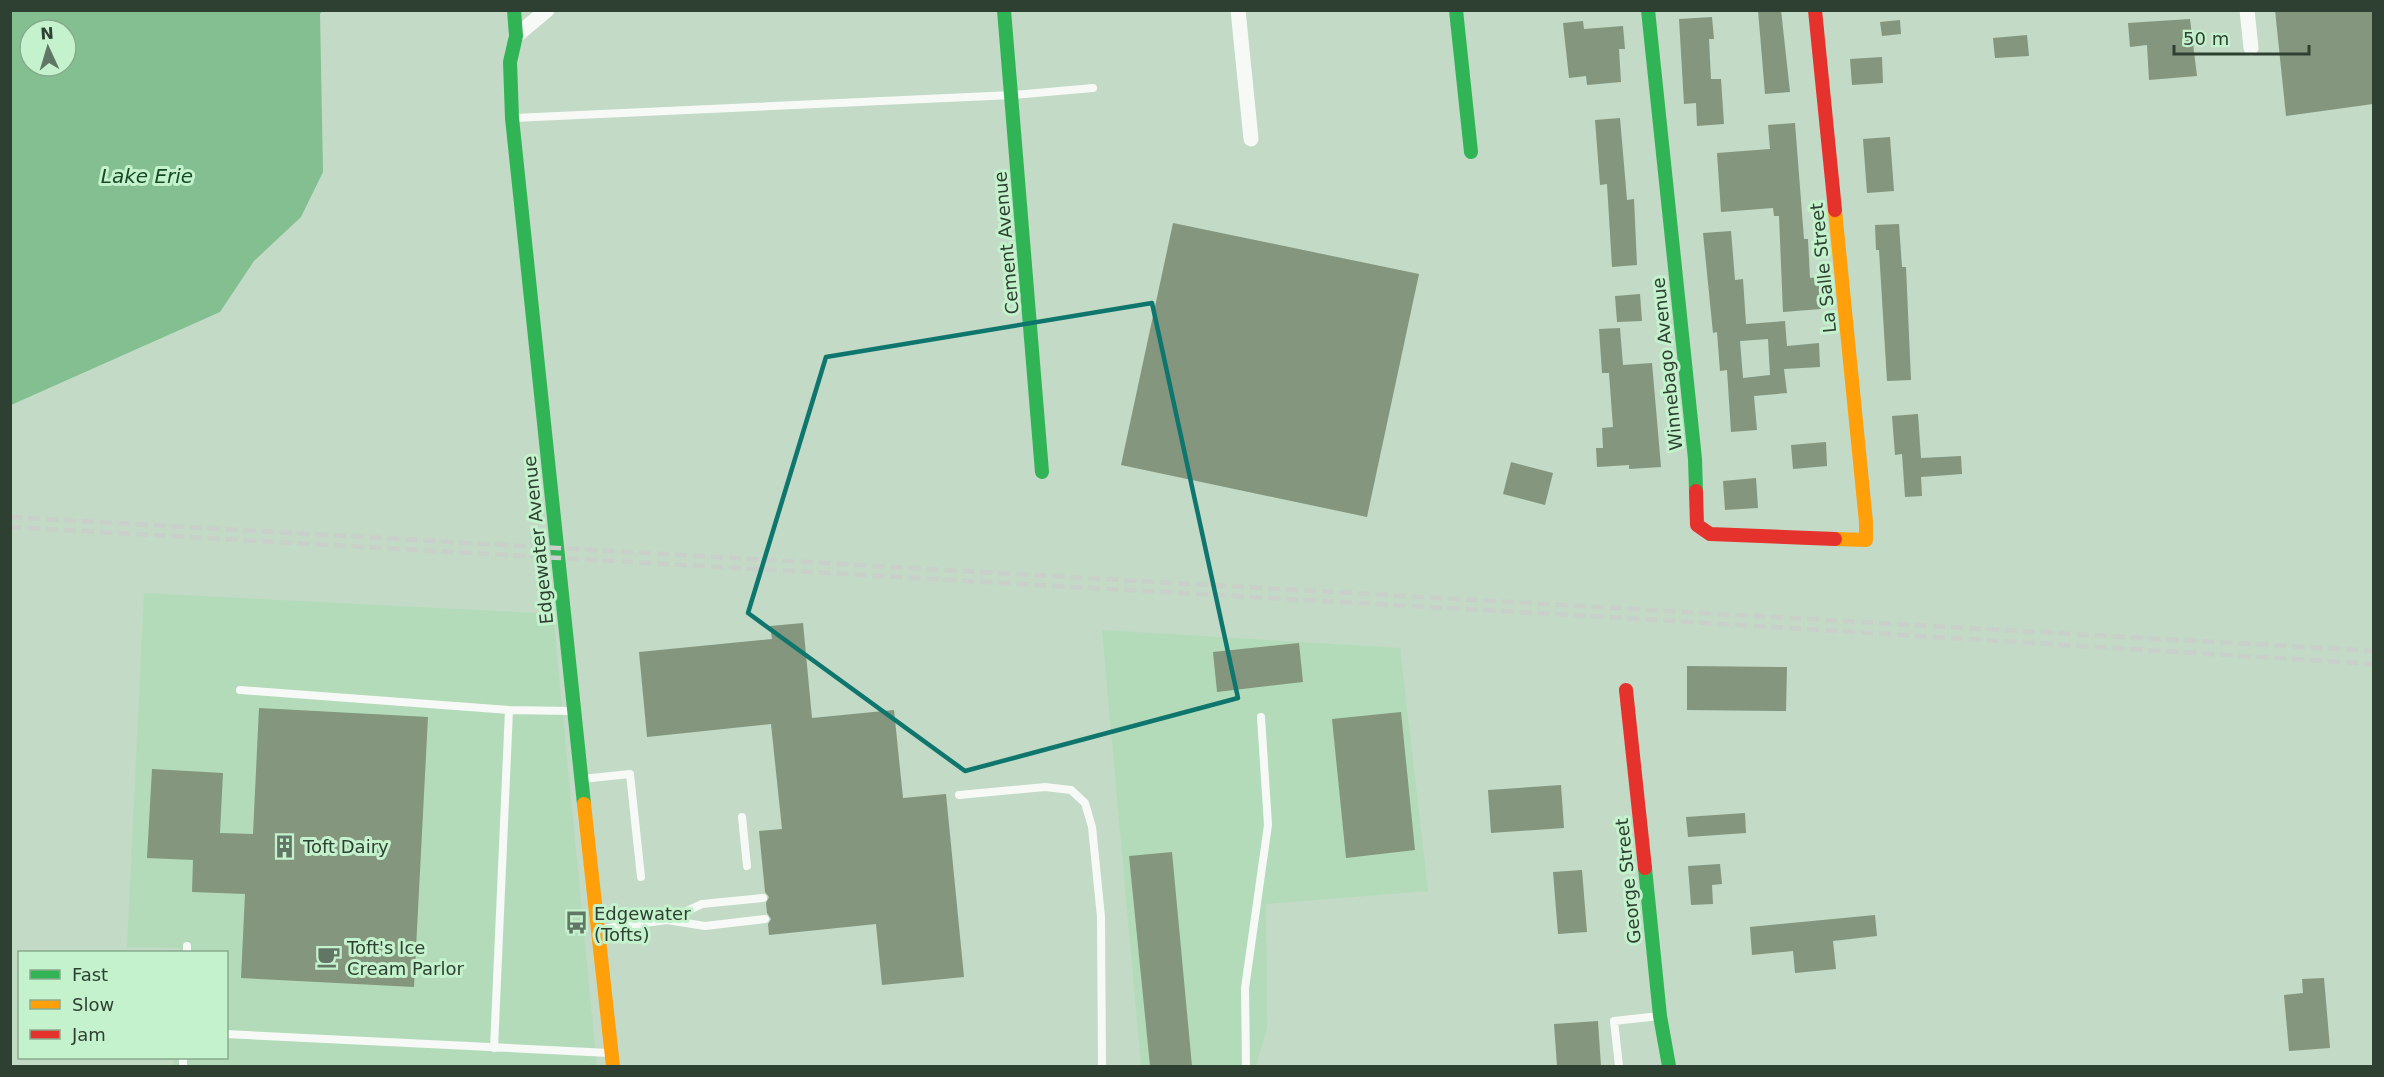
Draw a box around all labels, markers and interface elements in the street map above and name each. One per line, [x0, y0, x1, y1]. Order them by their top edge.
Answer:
north arrow [18, 18, 78, 78]
scale bar [2174, 18, 2309, 56]
text: N [40, 24, 54, 43]
text: 50 m [2183, 28, 2229, 49]
water label: Lake Erie [101, 164, 193, 188]
street label: Cement Avenue [989, 171, 1023, 315]
street label: La Salle Street [1806, 202, 1840, 334]
street label: Winnebago Avenue [1647, 276, 1687, 452]
street label: Edgewater Avenue [519, 455, 557, 625]
street label: George Street [1611, 817, 1645, 945]
building icon: Toft Dairy [272, 833, 298, 859]
place label: Toft Dairy [302, 836, 389, 857]
place label: Edgewater (Tofts) [594, 903, 691, 945]
bus stop icon: Edgewater (Tofts) [563, 910, 589, 936]
place label: Toft's Ice Cream Parlor [346, 937, 464, 979]
cafe icon: Toft's Ice Cream Parlor [316, 944, 342, 970]
legend [18, 951, 228, 1059]
text: Fast [72, 964, 108, 985]
text: Slow [72, 994, 114, 1015]
text: Jam [71, 1024, 106, 1045]

